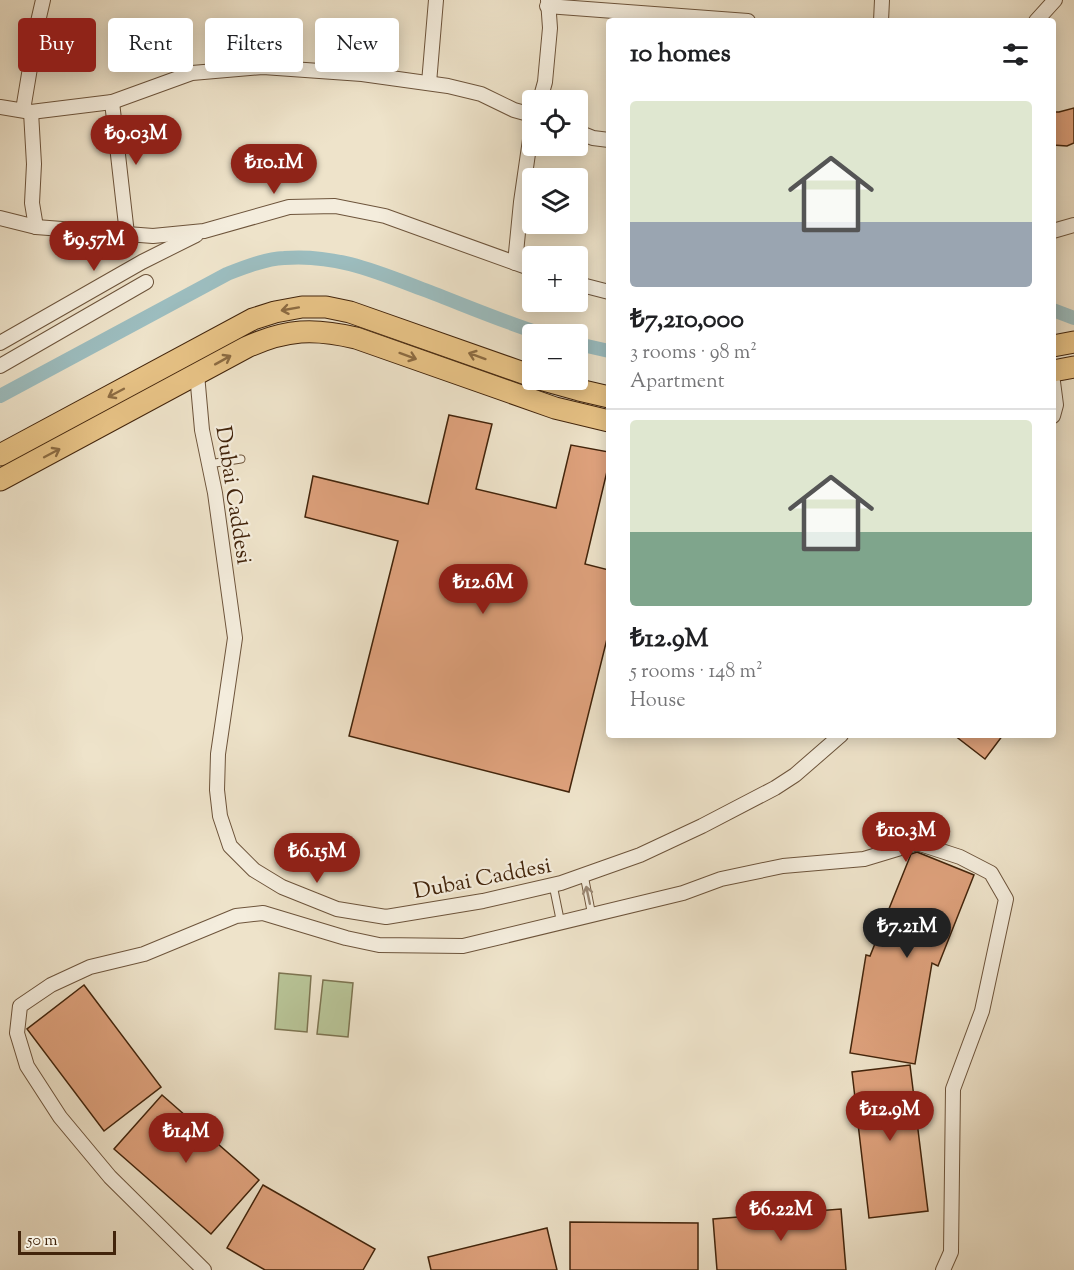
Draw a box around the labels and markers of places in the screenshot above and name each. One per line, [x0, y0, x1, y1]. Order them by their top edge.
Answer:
pin: ₺9.03M [87, 115, 185, 166]
pin: ₺10.1M [225, 144, 323, 195]
pin: ₺9.57M [45, 221, 143, 272]
pin: ₺12.6M [434, 564, 532, 615]
pin: ₺10.3M [857, 812, 955, 863]
pin: ₺6.15M [268, 833, 366, 884]
pin: ₺7.21M [858, 908, 956, 959]
pin: ₺12.9M [841, 1091, 939, 1142]
pin: ₺14M [150, 1113, 222, 1164]
pin: ₺6.22M [732, 1191, 830, 1242]

